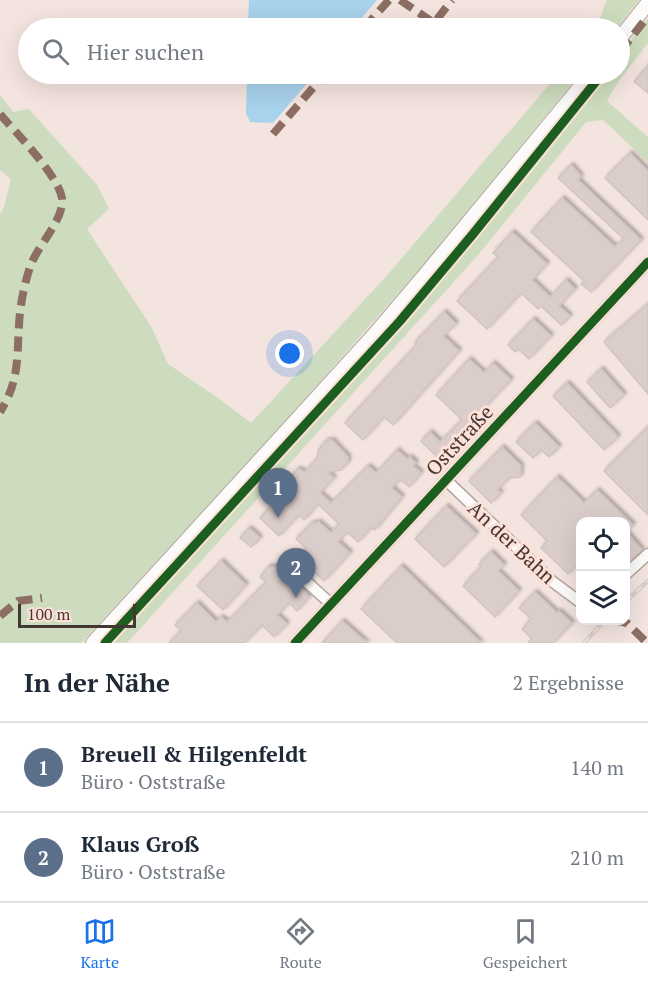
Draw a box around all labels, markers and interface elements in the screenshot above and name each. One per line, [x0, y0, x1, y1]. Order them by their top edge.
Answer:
search box [18, 18, 630, 84]
icon: search [39, 35, 72, 68]
text: Hier suchen [87, 37, 204, 66]
your location [275, 339, 304, 368]
street label: Oststraße [419, 399, 499, 481]
pin: 1 [258, 468, 298, 518]
street label: An der Bahn [463, 495, 562, 590]
map controls [576, 517, 630, 625]
button: locate [576, 517, 630, 571]
pin: 2 [276, 548, 316, 598]
button: layers [576, 571, 630, 625]
scale bar [18, 601, 136, 628]
text: 100 m [27, 603, 70, 625]
text: In der Nähe [24, 665, 170, 699]
text: 2 Ergebnisse [512, 669, 624, 696]
text: Breuell & Hilgenfeldt [81, 739, 307, 768]
text: 1 [38, 754, 49, 781]
text: 140 m [570, 754, 624, 781]
text: Büro · Oststraße [81, 768, 226, 795]
text: Klaus Groß [81, 829, 199, 858]
text: 2 [38, 844, 49, 871]
text: 210 m [570, 844, 624, 871]
text: Büro · Oststraße [81, 858, 226, 885]
tab: Karte [80, 915, 119, 973]
tab: Route [280, 915, 322, 973]
tab: Gespeichert [483, 915, 568, 973]

